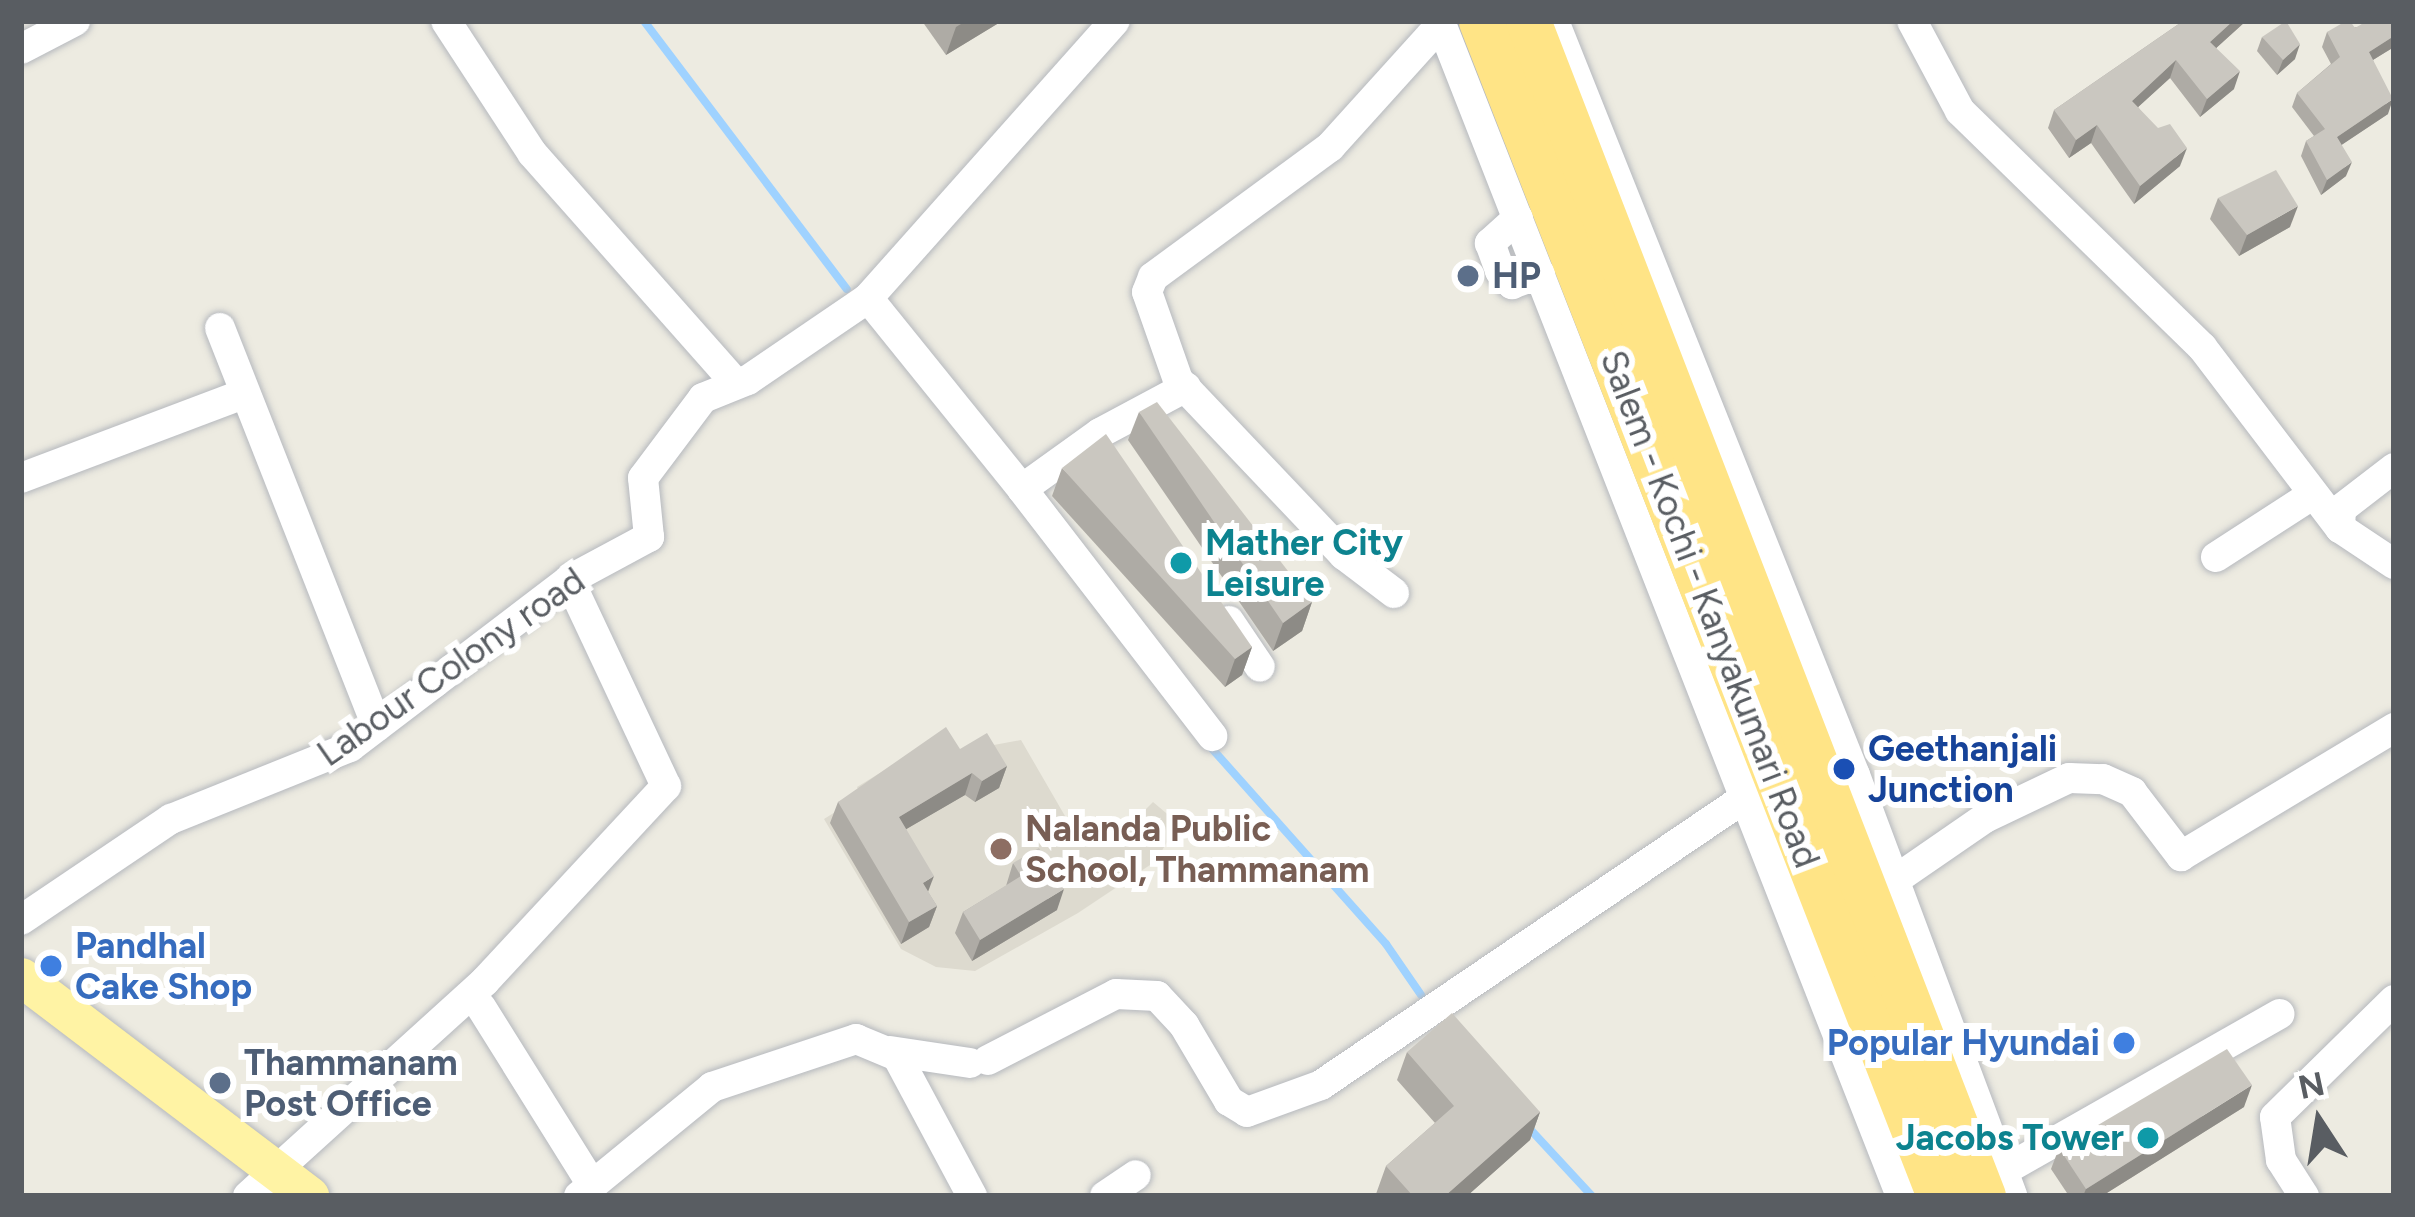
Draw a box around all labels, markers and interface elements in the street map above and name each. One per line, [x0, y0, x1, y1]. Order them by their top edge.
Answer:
place label: HP [1492, 254, 1541, 298]
marker: HP [1455, 263, 1481, 289]
street label: Salem - Kochi - Kanyakumari Road [1591, 344, 1829, 874]
place label: Mather City Leisure [1205, 520, 1403, 605]
marker: Mather City Leisure [1168, 550, 1194, 576]
street label: Labour Colony road [309, 559, 593, 775]
place label: Geethanjali Junction [1868, 726, 2057, 811]
marker: Geethanjali Junction [1831, 756, 1857, 782]
place label: Nalanda Public School, Thammanam [1025, 806, 1369, 891]
marker: Nalanda Public School, Thammanam [988, 836, 1014, 862]
place label: Pandhal Cake Shop [75, 923, 252, 1008]
marker: Pandhal Cake Shop [38, 953, 64, 979]
place label: Popular Hyundai [1827, 1021, 2100, 1065]
marker: Popular Hyundai [2111, 1030, 2137, 1056]
place label: Thammanam Post Office [244, 1040, 458, 1125]
north arrow [2259, 1061, 2379, 1181]
text: N [2295, 1064, 2328, 1107]
marker: Thammanam Post Office [207, 1070, 233, 1096]
place label: Jacobs Tower [1896, 1116, 2124, 1160]
marker: Jacobs Tower [2135, 1125, 2161, 1151]

